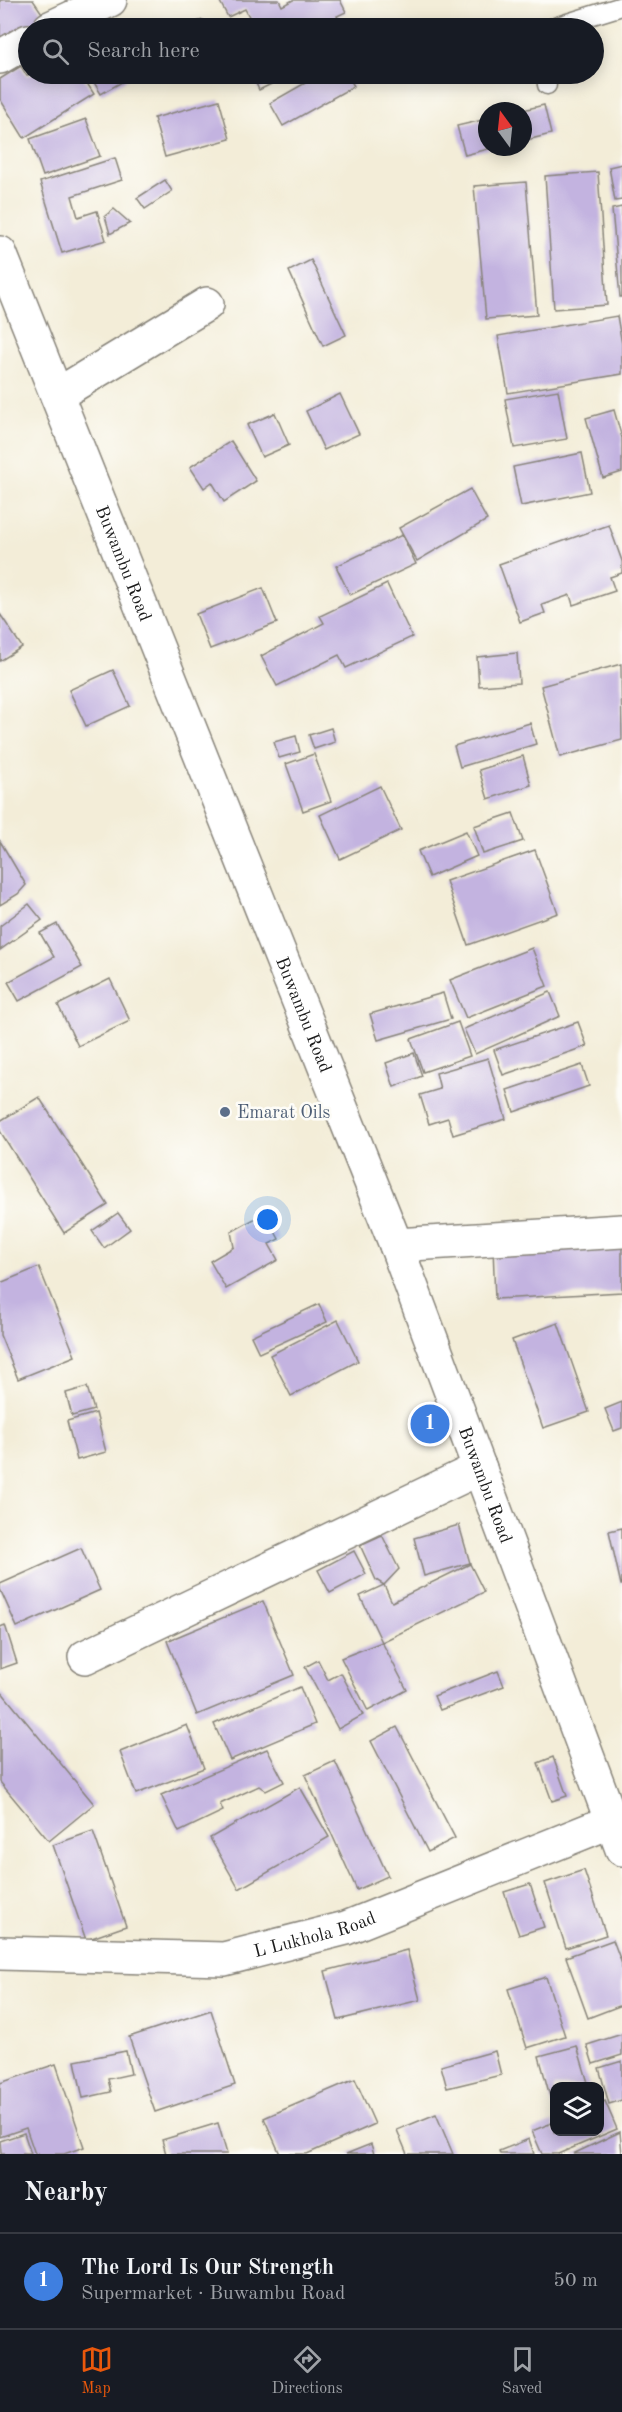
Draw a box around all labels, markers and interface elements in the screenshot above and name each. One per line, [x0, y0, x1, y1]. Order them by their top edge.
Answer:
search box [18, 18, 604, 84]
icon: search [39, 35, 72, 68]
text: Search here [87, 40, 200, 62]
north arrow [478, 102, 532, 156]
street label: Buwambu Road [92, 503, 154, 624]
street label: Buwambu Road [272, 955, 334, 1075]
place label: Emarat Oils [237, 1104, 331, 1122]
marker: Emarat Oils [218, 1105, 232, 1119]
your location [253, 1205, 282, 1234]
pin: 1 [410, 1402, 450, 1446]
street label: Buwambu Road [455, 1424, 515, 1546]
street label: L Lukhola Road [252, 1909, 378, 1961]
map controls [550, 2082, 604, 2136]
button: layers [550, 2082, 604, 2136]
text: Nearby [24, 2180, 108, 2206]
text: The Lord Is Our Strength [81, 2257, 334, 2279]
text: 1 [38, 2271, 49, 2291]
text: 50 m [553, 2271, 598, 2291]
text: Supermarket · Buwambu Road [81, 2284, 345, 2304]
tab: Map [80, 2343, 113, 2399]
tab: Directions [272, 2343, 343, 2399]
tab: Saved [502, 2343, 542, 2399]

